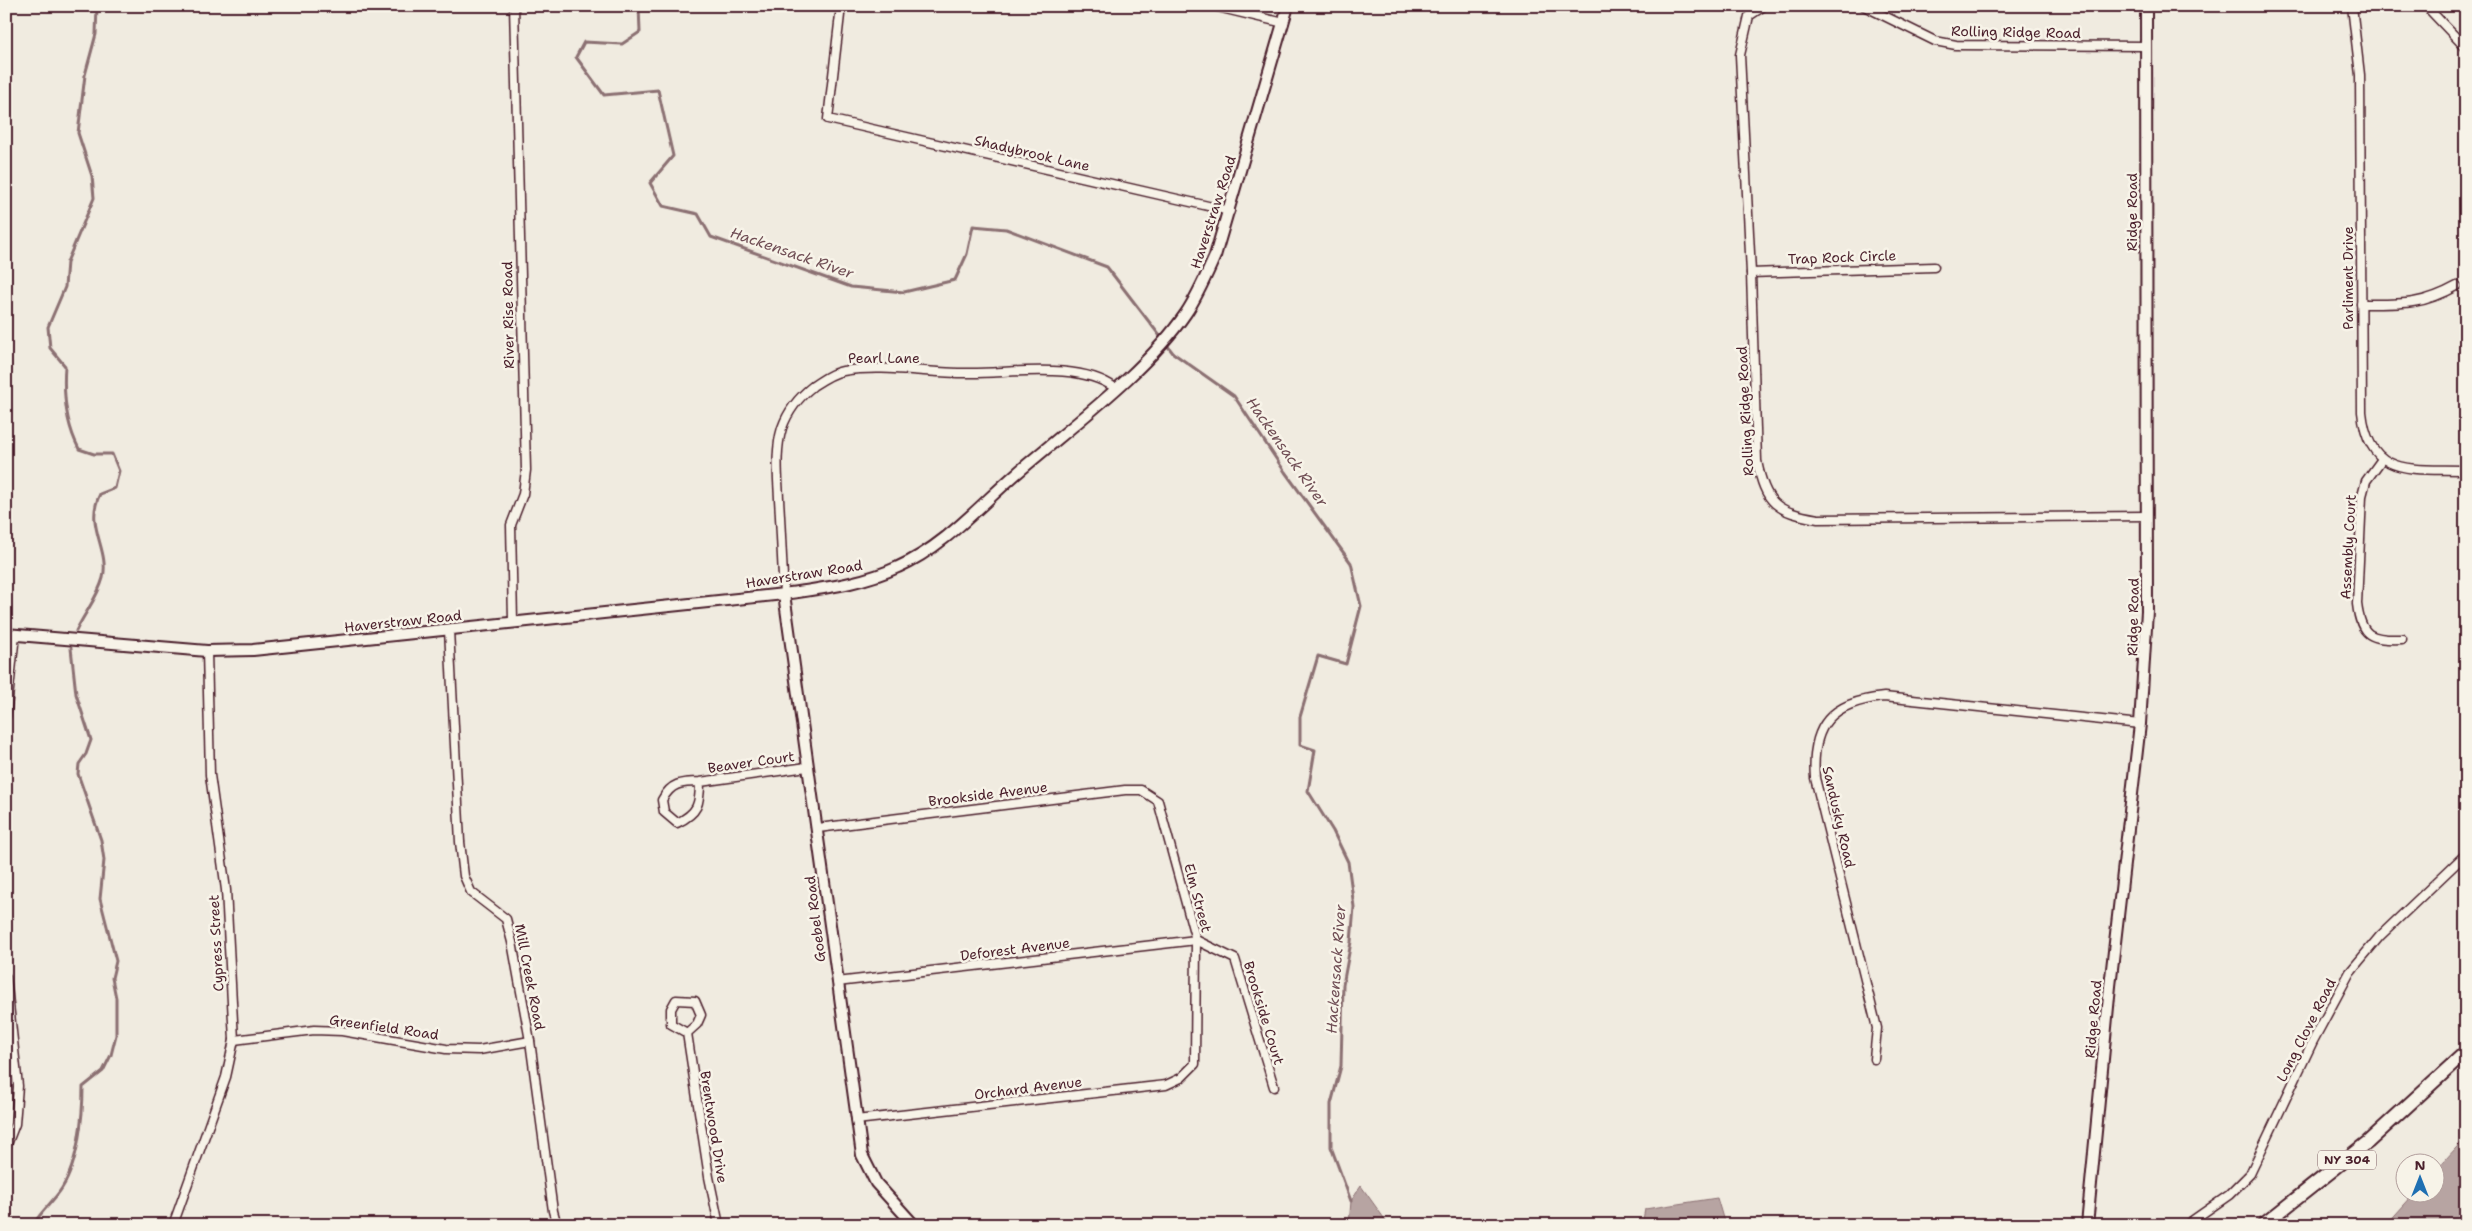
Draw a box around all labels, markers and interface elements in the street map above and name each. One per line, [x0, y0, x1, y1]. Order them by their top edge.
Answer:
street label: Rolling Ridge Road [1951, 22, 2081, 42]
street label: Shadybrook Lane [972, 131, 1092, 175]
street label: Haverstraw Road [1186, 153, 1240, 271]
street label: Ridge Road [2123, 173, 2141, 251]
water label: Hackensack River [728, 222, 857, 284]
street label: Parliment Drive [2339, 226, 2357, 330]
street label: Trap Rock Circle [1787, 246, 1897, 268]
street label: River Rise Road [498, 261, 518, 369]
street label: Rolling Ridge Road [1733, 345, 1757, 476]
street label: Pearl Lane [848, 349, 920, 367]
water label: Hackensack River [1242, 393, 1333, 511]
street label: Assembly Court [2336, 494, 2360, 600]
street label: Haverstraw Road [744, 556, 864, 592]
street label: Ridge Road [2123, 577, 2143, 656]
street label: Haverstraw Road [343, 606, 463, 636]
street label: Beaver Court [706, 747, 796, 777]
street label: Sandusky Road [1819, 764, 1859, 870]
street label: Brookside Avenue [927, 778, 1049, 810]
street label: Elm Street [1180, 861, 1216, 935]
street label: Goebel Road [801, 875, 829, 963]
street label: Cypress Street [204, 894, 228, 992]
water label: Hackensack River [1322, 903, 1351, 1034]
street label: Mill Creek Road [511, 922, 549, 1032]
street label: Deforest Avenue [959, 933, 1071, 965]
street label: Brookside Court [1240, 959, 1288, 1067]
street label: Long Clove Road [2272, 975, 2340, 1085]
street label: Ridge Road [2081, 979, 2105, 1059]
street label: Greenfield Road [328, 1010, 440, 1044]
street label: Brentwood Drive [696, 1070, 732, 1184]
street label: Orchard Avenue [973, 1072, 1083, 1104]
road number: NY 304 [2318, 1150, 2376, 1170]
north arrow [2394, 1154, 2444, 1204]
text: N [2414, 1156, 2426, 1174]

